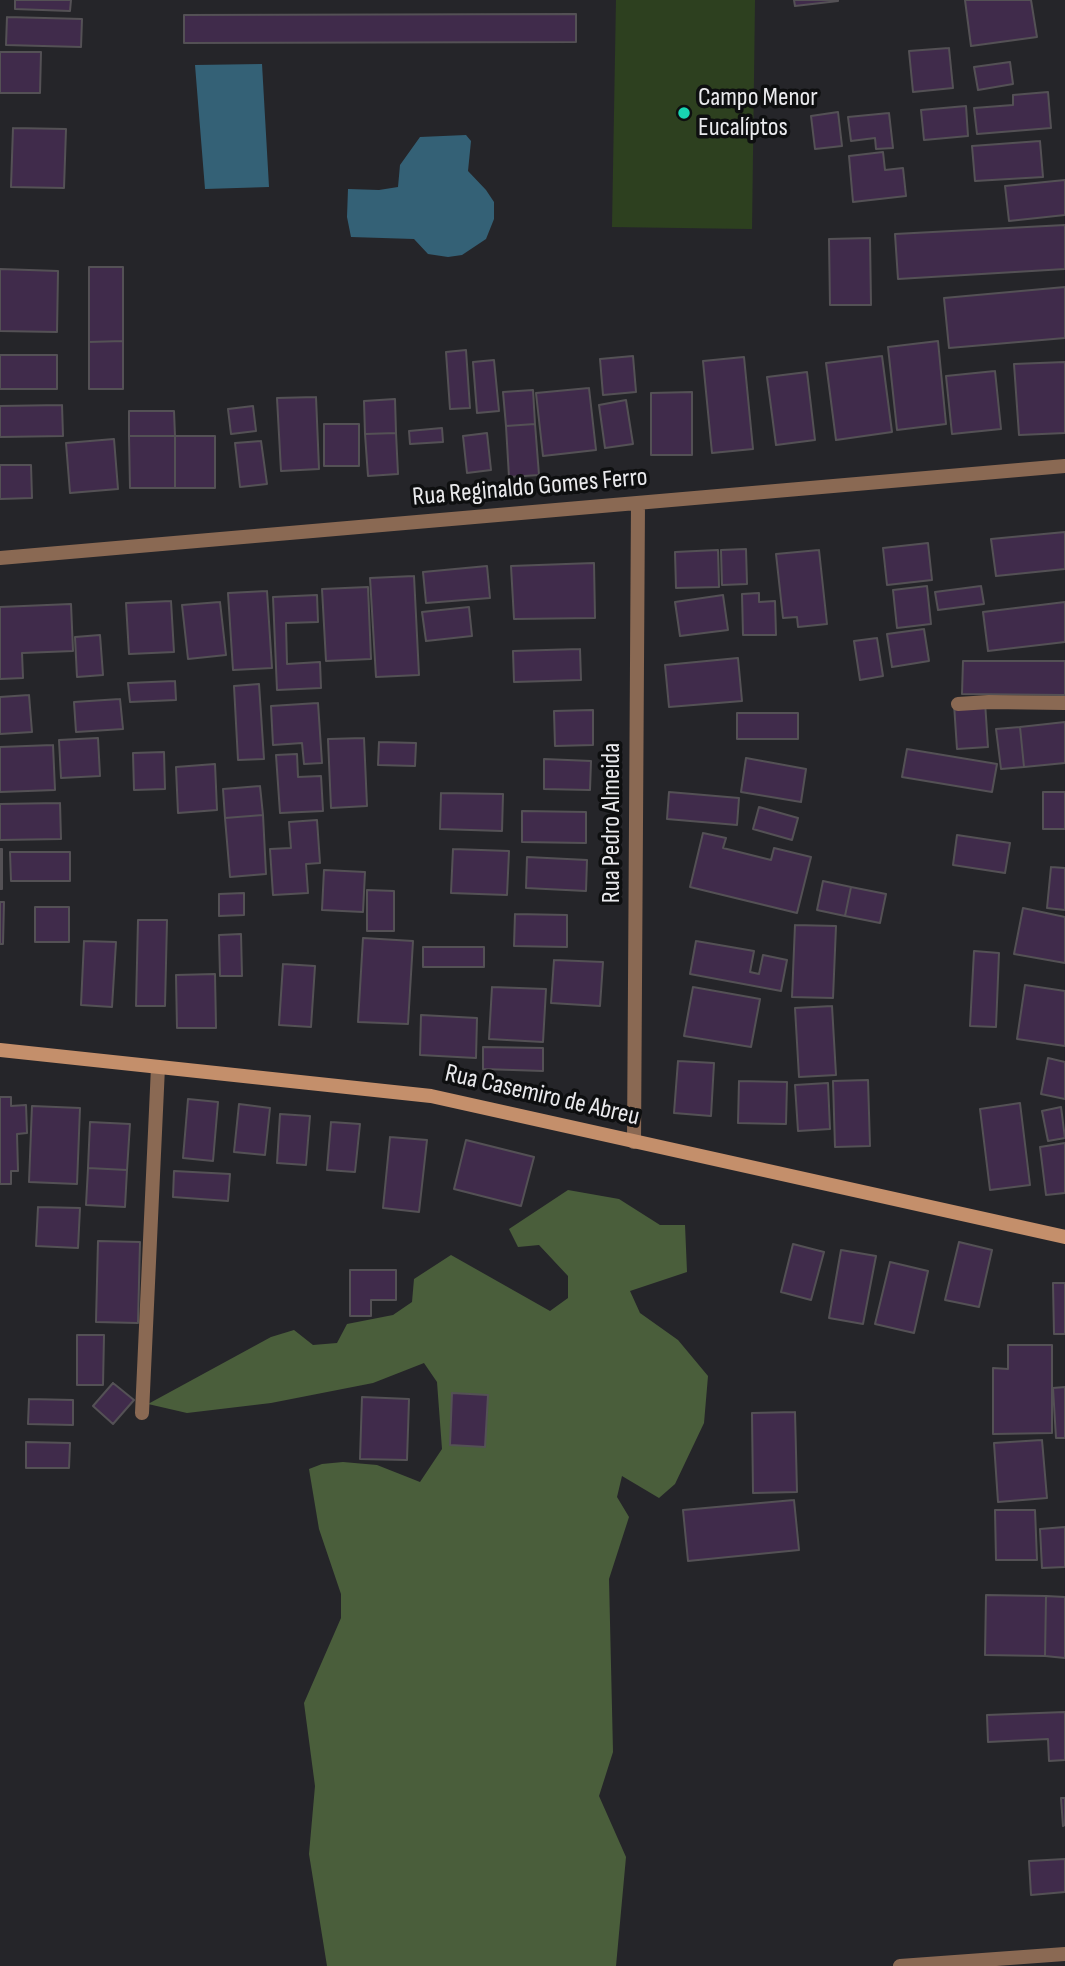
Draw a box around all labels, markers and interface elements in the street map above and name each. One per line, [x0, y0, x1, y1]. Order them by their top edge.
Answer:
place label: Campo Menor Eucalíptos [698, 82, 818, 144]
marker: Campo Menor Eucalíptos [676, 105, 692, 121]
street label: Rua Reginaldo Gomes Ferro [411, 462, 649, 514]
street label: Rua Pedro Almeida [596, 743, 628, 903]
street label: Rua Casemiro de Abreu [442, 1058, 642, 1134]

